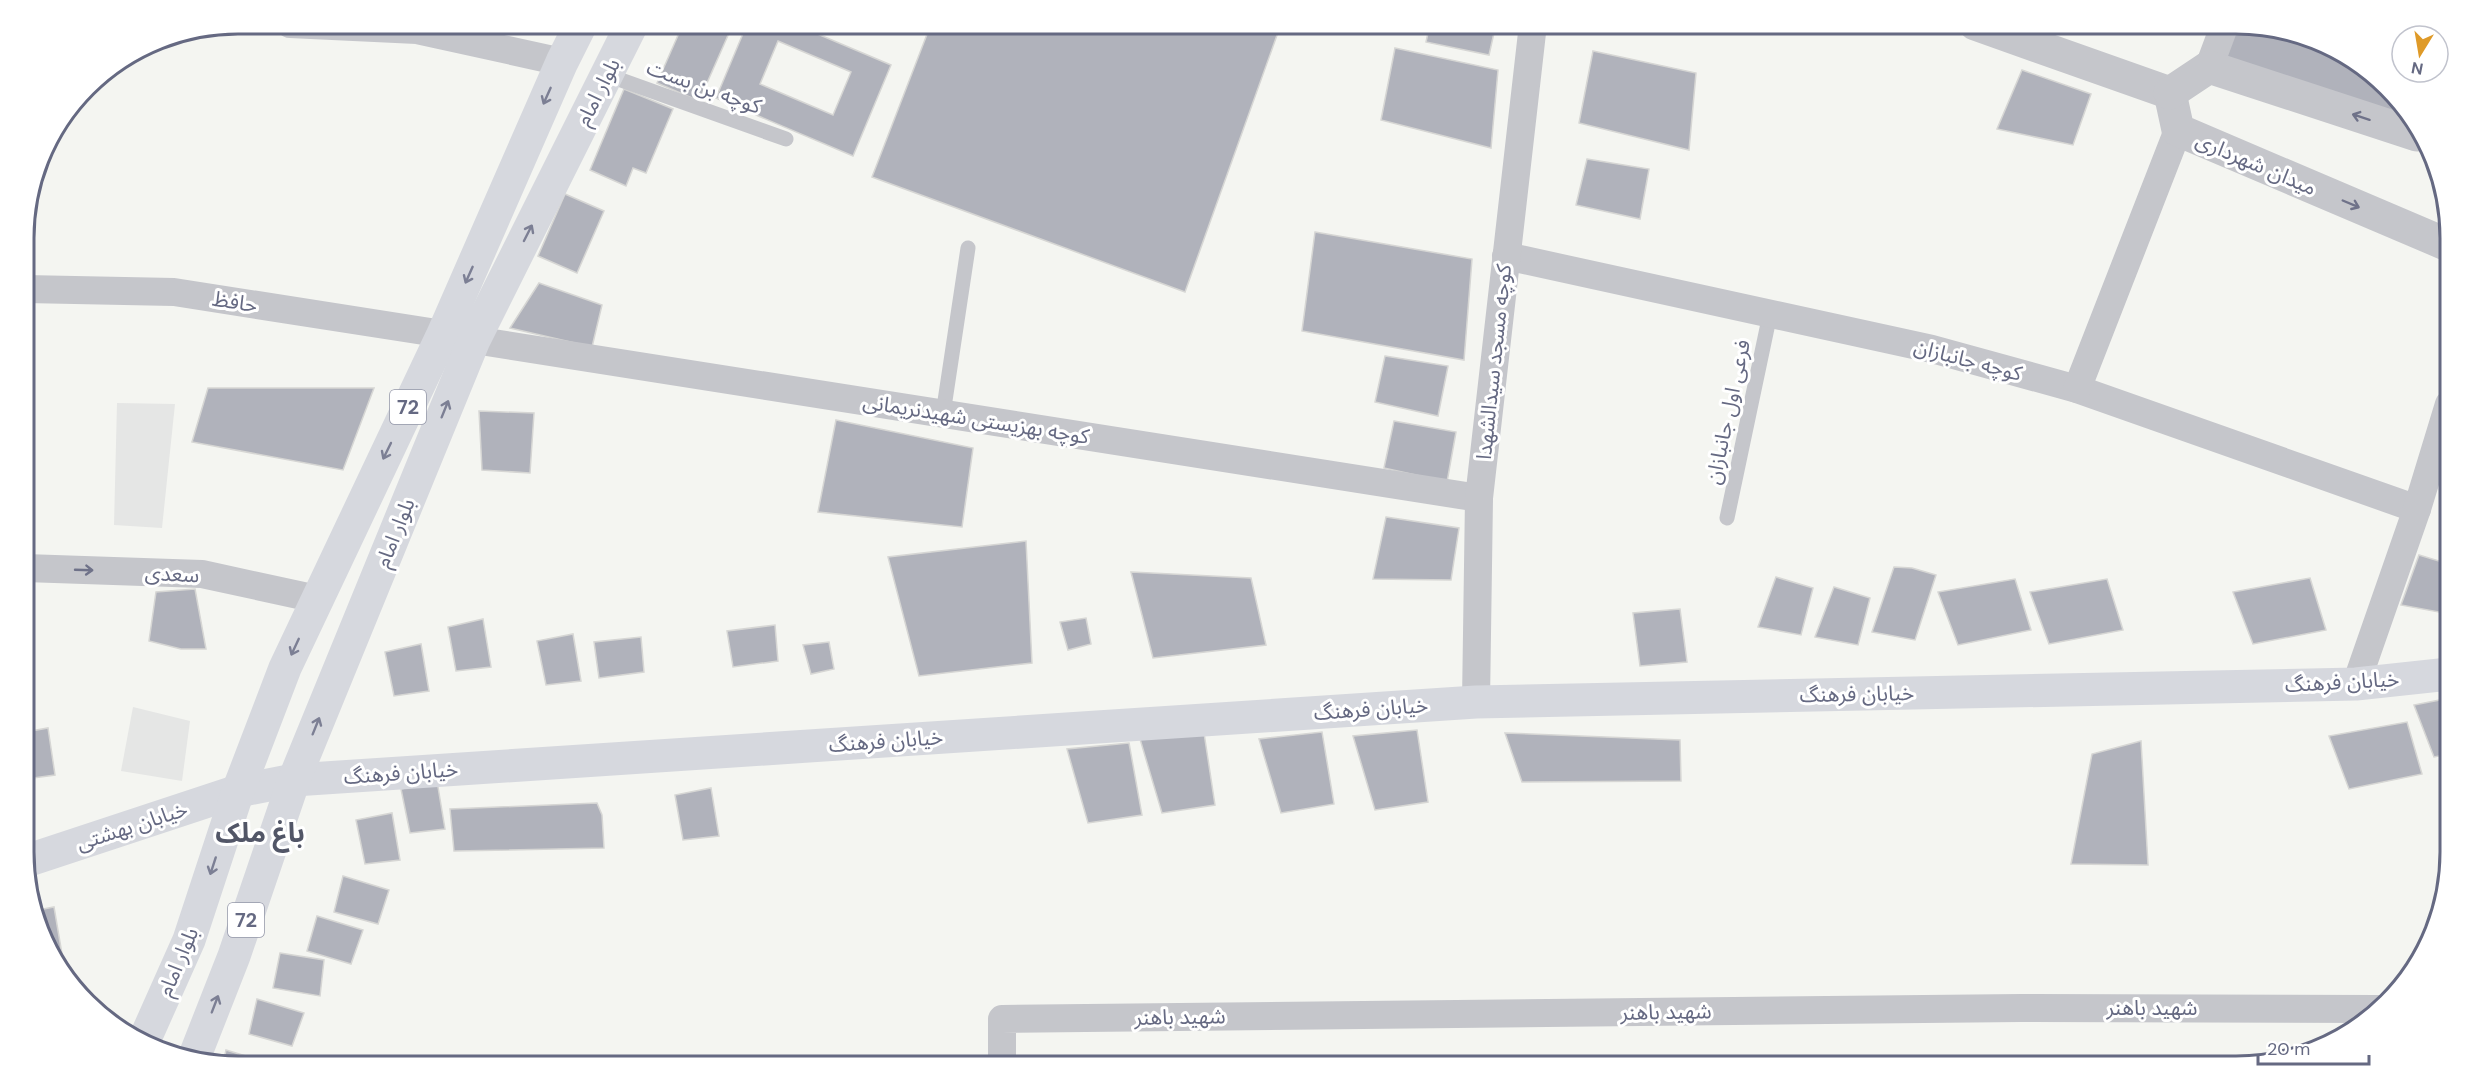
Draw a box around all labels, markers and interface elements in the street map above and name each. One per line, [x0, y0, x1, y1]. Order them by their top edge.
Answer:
north arrow [2390, 24, 2450, 84]
street label: بلوار امام [569, 53, 629, 132]
street label: کوچه بن بست [643, 53, 765, 121]
text: N [2410, 57, 2425, 80]
one-way arrow [541, 86, 552, 104]
one-way arrow [2352, 111, 2371, 122]
street label: میدان شهرداری [2191, 126, 2321, 202]
one-way arrow [2342, 199, 2360, 210]
one-way arrow [522, 224, 534, 242]
street label: کوچه مسجد سیدالشهدا [1470, 263, 1518, 461]
one-way arrow [463, 265, 474, 283]
street label: حافظ [210, 285, 260, 319]
street label: کوچه جانبازان [1911, 332, 2025, 388]
street label: فرعی اول جانبازان [1699, 337, 1757, 487]
street label: کوچه بهزیستی شهیدنریمانی [861, 387, 1092, 451]
road number: 72 [390, 390, 426, 424]
one-way arrow [440, 400, 451, 419]
one-way arrow [381, 442, 393, 460]
street label: بلوار امام [368, 494, 423, 573]
street label: سعدی [144, 559, 200, 589]
one-way arrow [73, 564, 93, 576]
one-way arrow [288, 637, 300, 655]
street label: خیابان فرهنگ [2284, 665, 2400, 699]
street label: خیابان فرهنگ [1799, 679, 1915, 709]
street label: خیابان فرهنگ [1313, 691, 1429, 727]
one-way arrow [311, 717, 322, 735]
street label: خیابان فرهنگ [828, 723, 944, 759]
street label: خیابان فرهنگ [343, 755, 459, 791]
street label: خیابان بهشتی [73, 795, 191, 857]
district label: باغ ملک [215, 815, 305, 853]
one-way arrow [207, 856, 218, 875]
road number: 72 [228, 903, 264, 937]
street label: بلوار امام [151, 923, 207, 1002]
street label: شهید باهنر [2105, 994, 2198, 1022]
one-way arrow [210, 995, 221, 1013]
street label: شهید باهنر [1619, 997, 1712, 1027]
street label: شهید باهنر [1133, 1002, 1226, 1032]
scale bar [2258, 1028, 2369, 1066]
text: 20 m [2267, 1037, 2310, 1061]

